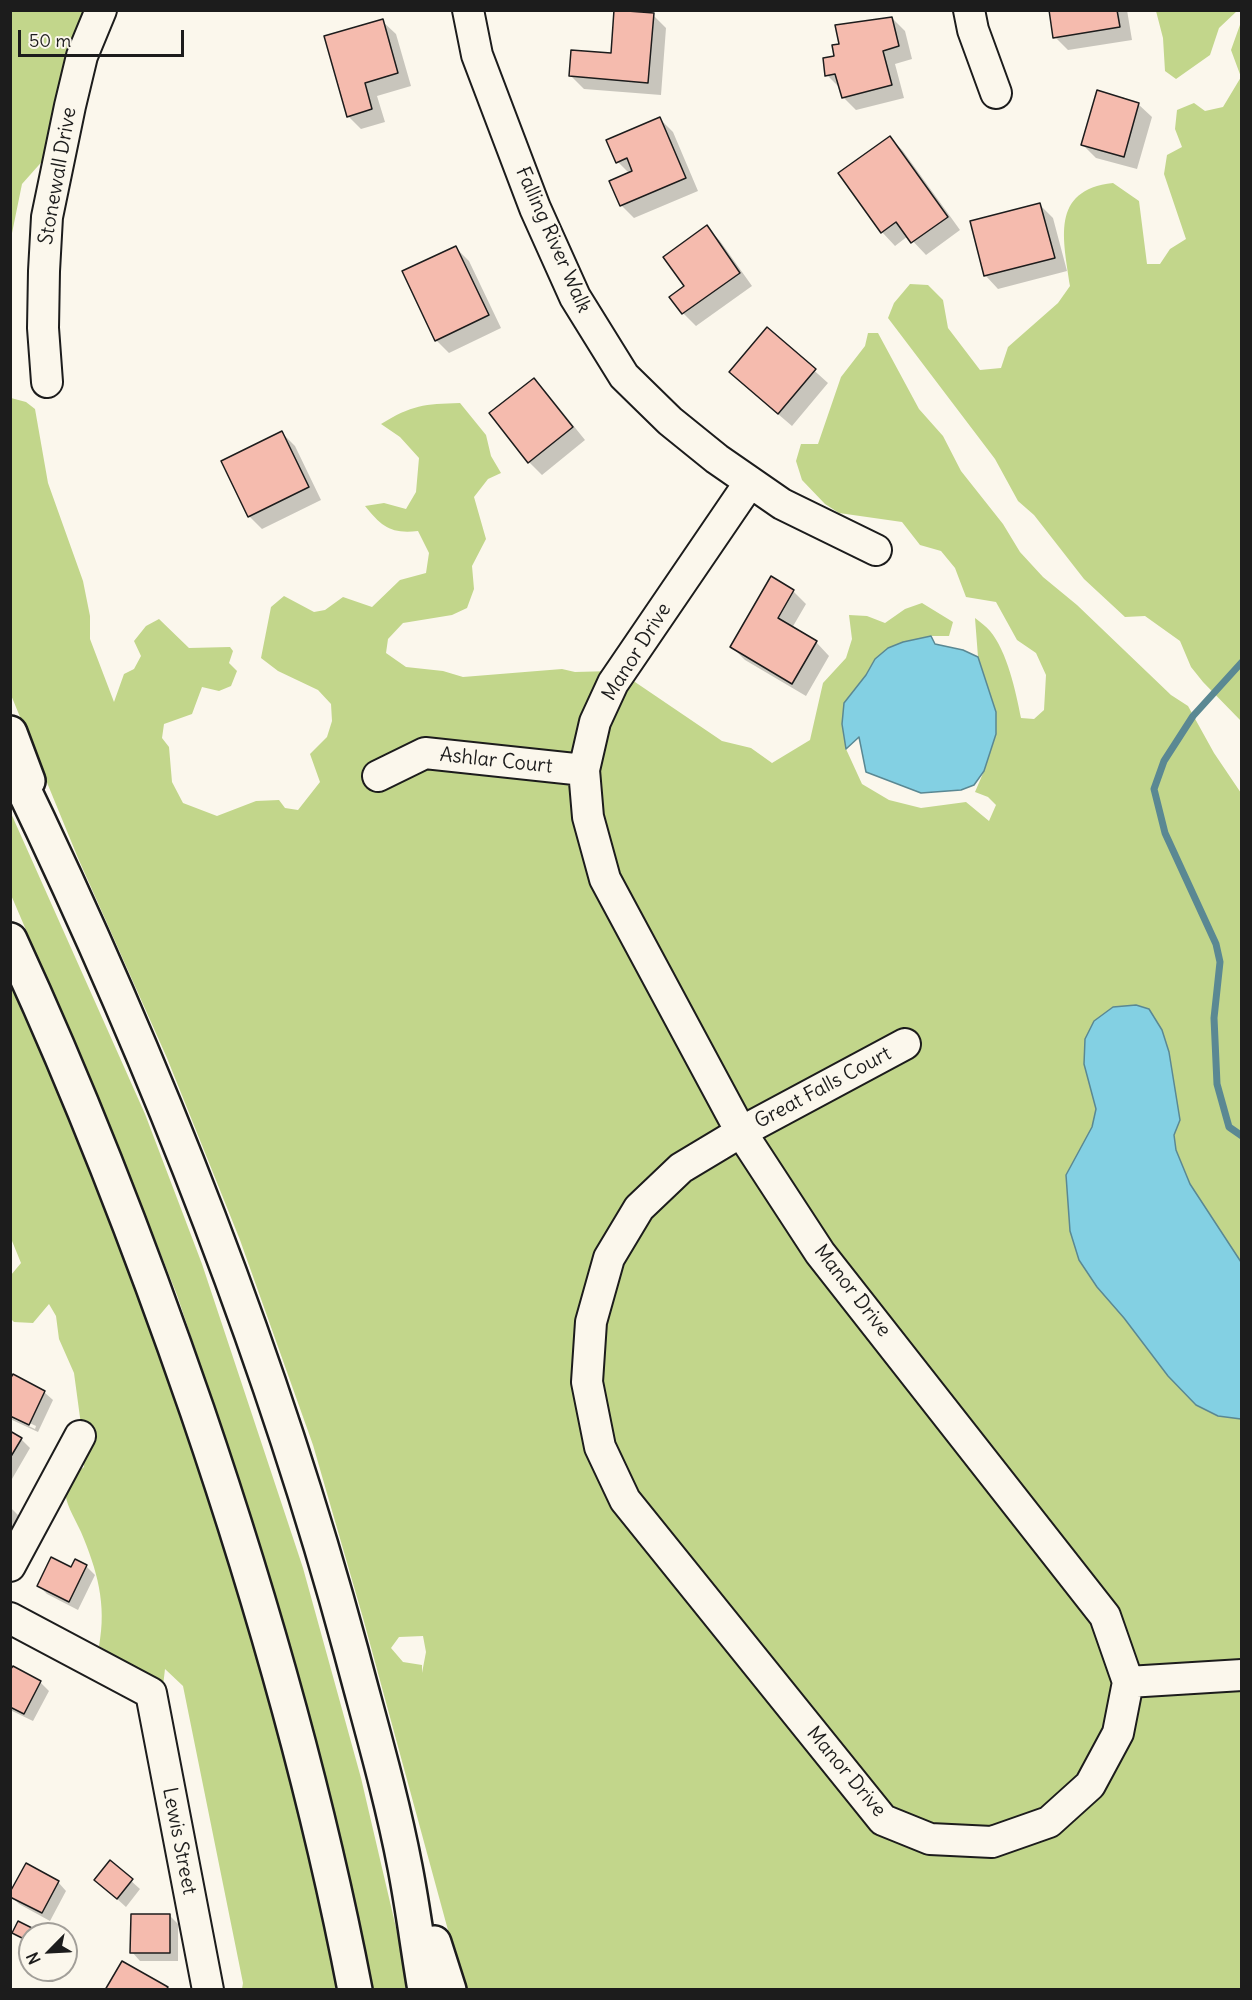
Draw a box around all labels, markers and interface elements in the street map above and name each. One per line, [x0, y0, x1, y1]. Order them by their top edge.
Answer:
scale bar [21, 18, 188, 56]
text: 50 m [29, 29, 71, 52]
street label: Stonewall Drive [34, 105, 82, 247]
street label: Falling River Walk [510, 163, 596, 317]
street label: Manor Drive [598, 599, 676, 705]
street label: Ashlar Court [439, 743, 553, 779]
street label: Great Falls Court [751, 1042, 895, 1134]
street label: Manor Drive [809, 1240, 895, 1342]
street label: Manor Drive [801, 1722, 891, 1822]
street label: Lewis Street [157, 1785, 201, 1897]
north arrow [18, 1922, 78, 1982]
text: N [22, 1949, 45, 1968]

